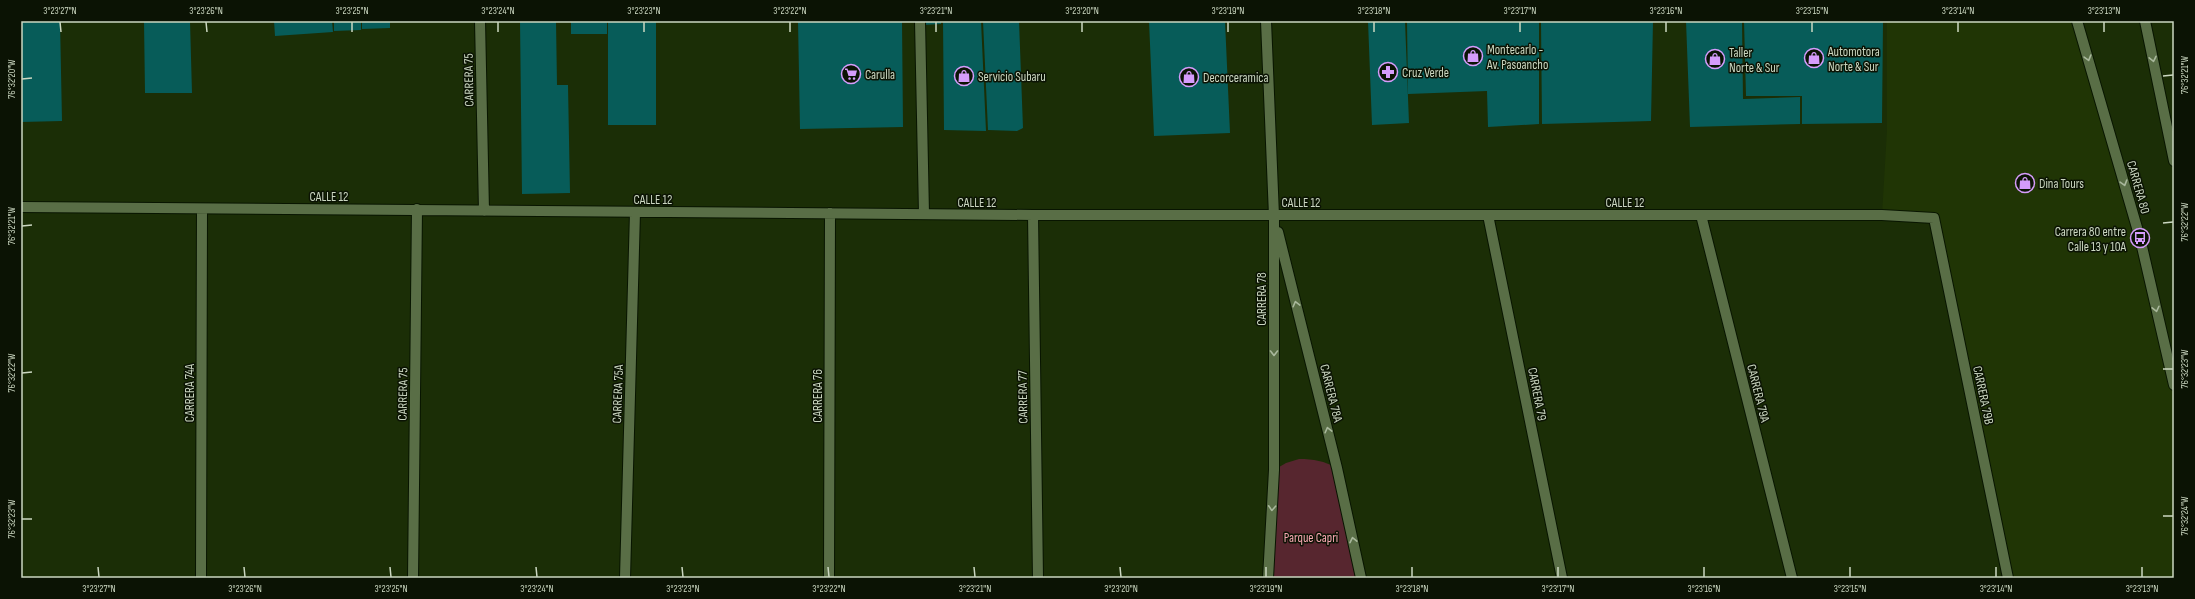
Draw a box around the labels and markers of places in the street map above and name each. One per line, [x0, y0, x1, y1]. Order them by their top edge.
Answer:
place label: Montecarlo - Av. Pasoancho [1486, 42, 1548, 73]
place label: Automotora Norte & Sur [1827, 44, 1880, 75]
shop icon: Montecarlo - Av. Pasoancho [1462, 45, 1484, 67]
place label: Taller Norte & Sur [1729, 45, 1780, 76]
shop icon: Automotora Norte & Sur [1803, 47, 1825, 69]
shop icon: Taller Norte & Sur [1704, 48, 1726, 70]
pharmacy icon: Cruz Verde [1377, 61, 1399, 83]
supermarket icon: Carulla [840, 63, 862, 85]
shop icon: Servicio Subaru [953, 65, 975, 87]
place label: Cruz Verde [1402, 65, 1449, 81]
shop icon: Decorceramica [1178, 66, 1200, 88]
place label: Carulla [865, 67, 895, 83]
place label: Servicio Subaru [978, 69, 1046, 85]
place label: Decorceramica [1203, 70, 1268, 86]
shop icon: Dina Tours [2014, 172, 2036, 194]
place label: Dina Tours [2039, 176, 2084, 192]
place label: Carrera 80 entre Calle 13 y 10A [2055, 224, 2126, 255]
bus stop icon: Carrera 80 entre Calle 13 y 10A [2129, 227, 2151, 249]

